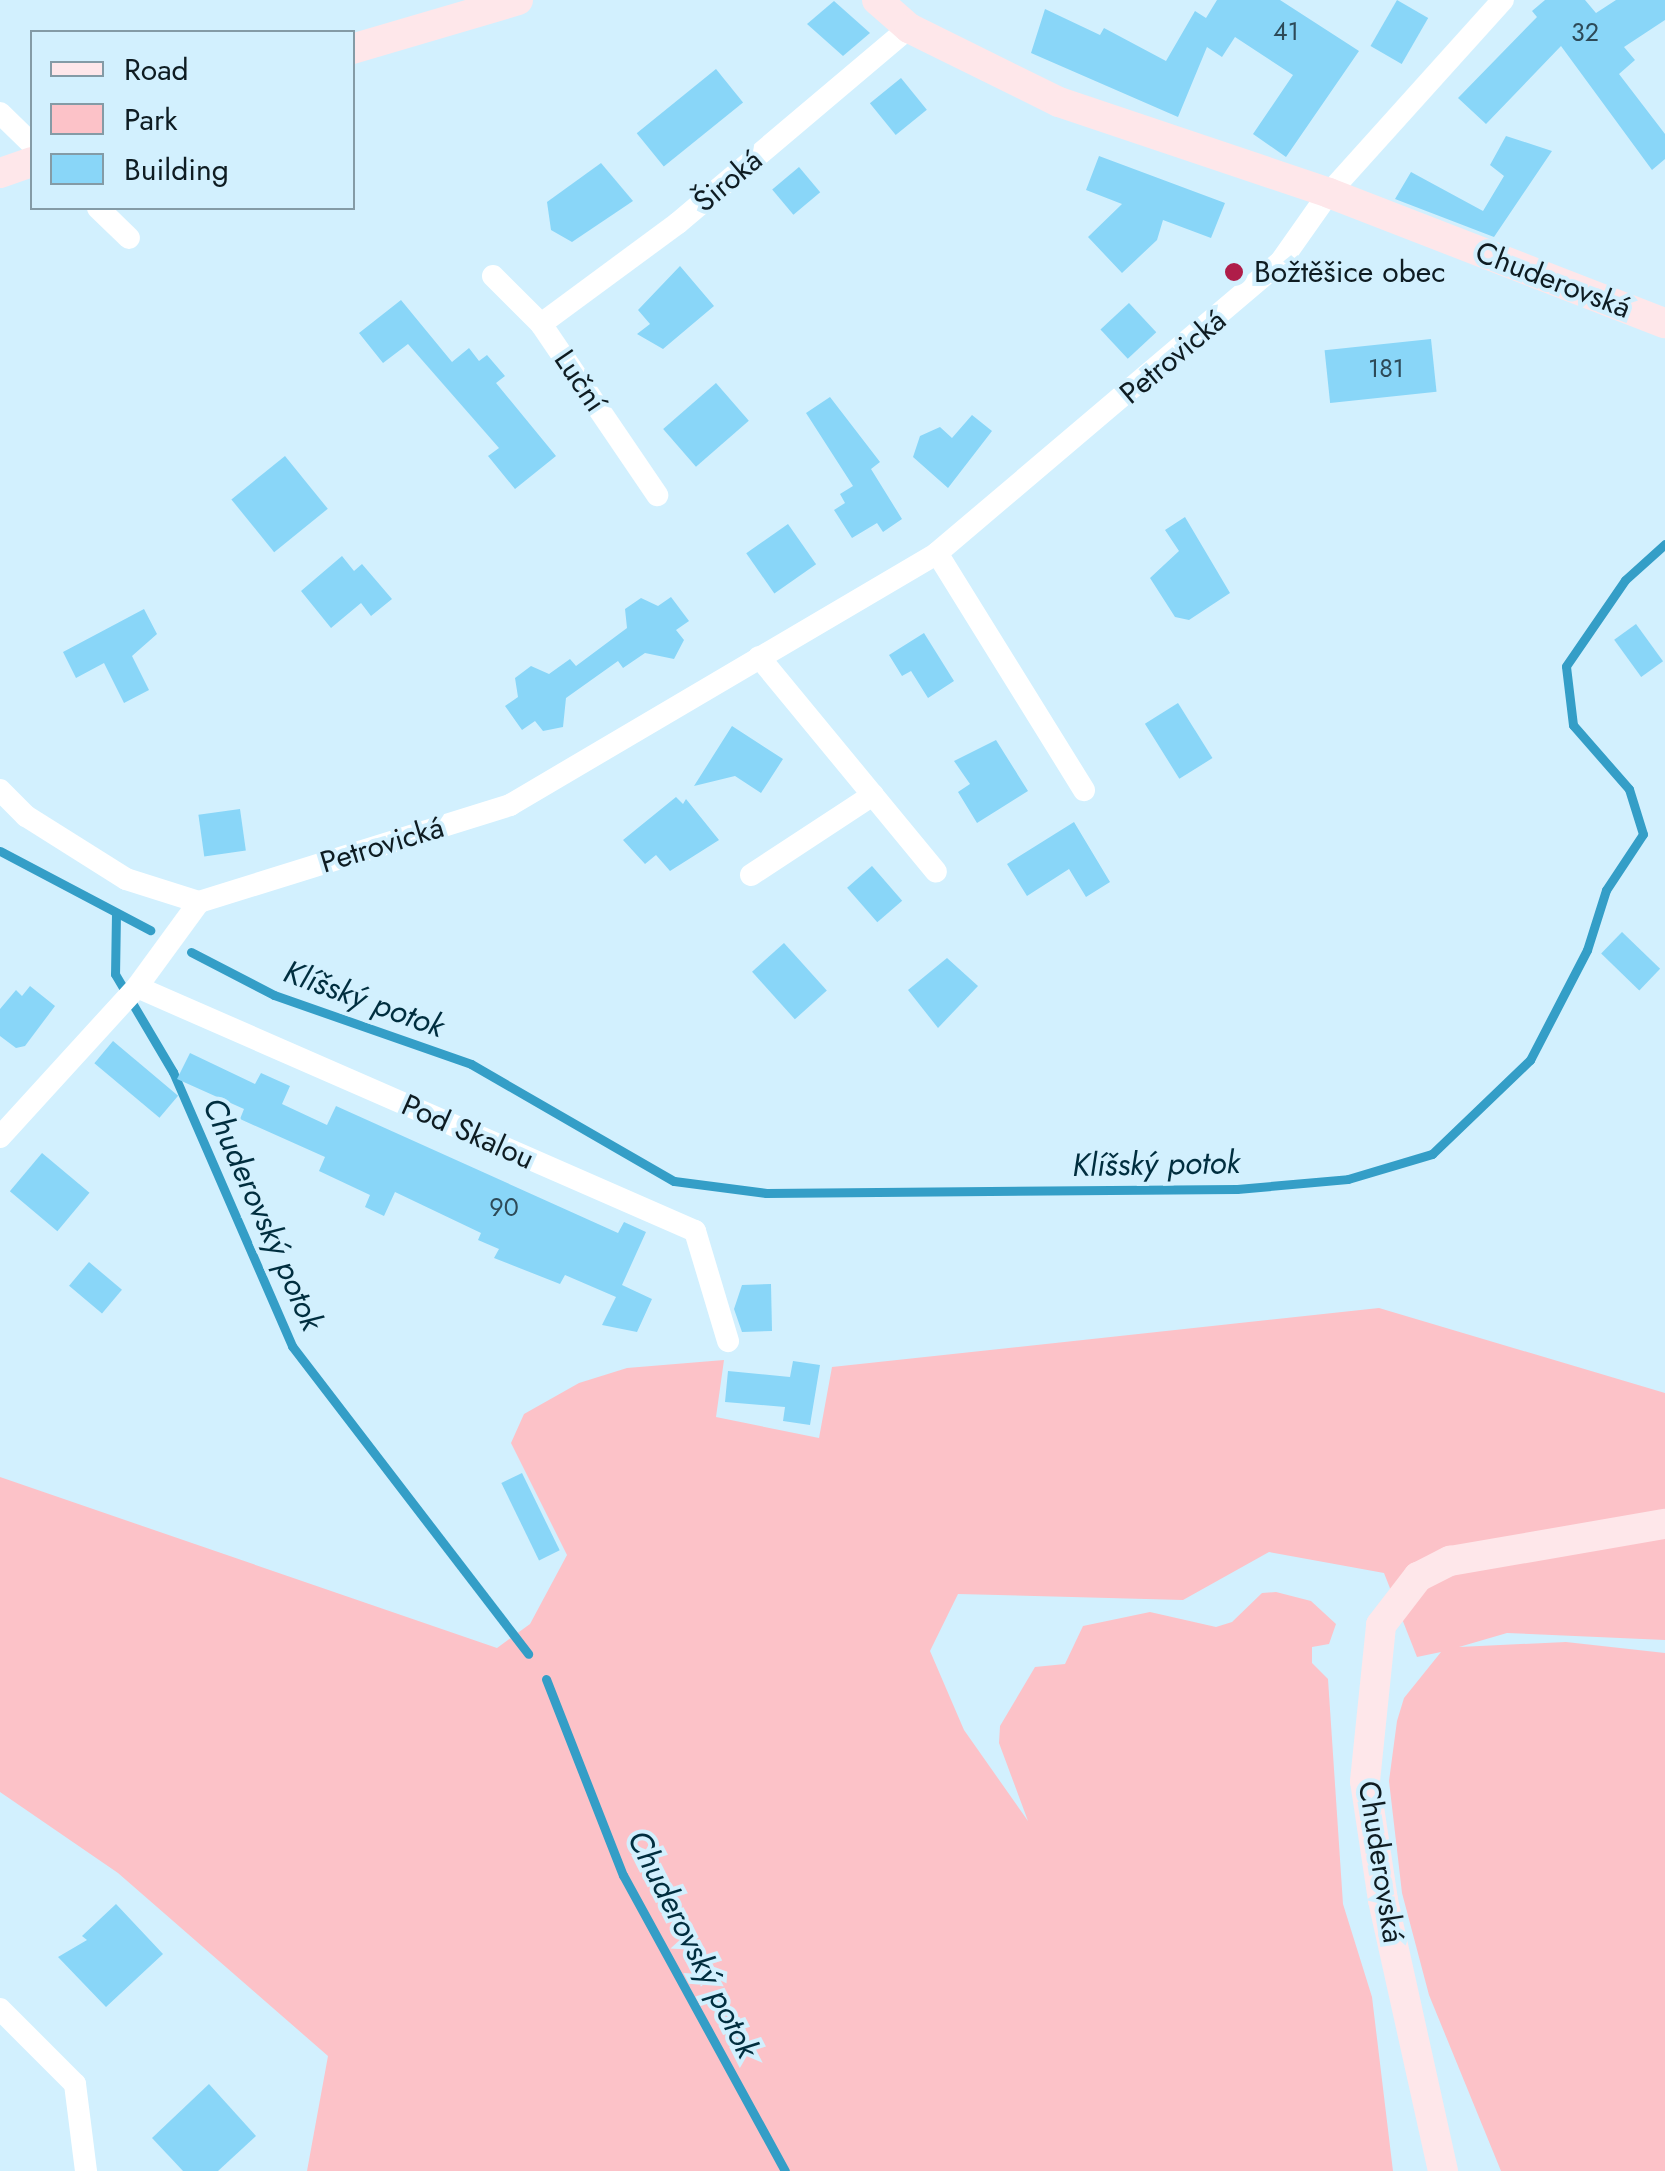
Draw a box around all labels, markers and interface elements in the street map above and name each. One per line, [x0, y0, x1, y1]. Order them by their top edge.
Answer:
house number: 41 [1273, 16, 1299, 46]
house number: 32 [1571, 17, 1599, 47]
legend [30, 30, 355, 210]
text: Road [124, 48, 189, 91]
text: Park [124, 98, 177, 141]
street label: Široká [686, 142, 770, 220]
text: Building [124, 148, 229, 191]
street label: Chuderovská [1470, 234, 1636, 326]
place label: Božtěšice obec [1254, 254, 1446, 290]
marker: Božtěšice obec [1223, 261, 1245, 283]
street label: Petrovická [1113, 302, 1233, 412]
street label: Luční [546, 343, 614, 419]
house number: 181 [1368, 353, 1404, 383]
street label: Petrovická [316, 809, 448, 881]
water label: Klíšský potok [279, 952, 449, 1046]
street label: Pod Skalou [396, 1087, 540, 1177]
water label: Chuderovský potok [195, 1092, 331, 1336]
water label: Klíšský potok [1072, 1143, 1240, 1185]
house number: 90 [489, 1192, 519, 1222]
street label: Chuderovská [1350, 1778, 1412, 1946]
water label: Chuderovský potok [619, 1824, 767, 2064]

